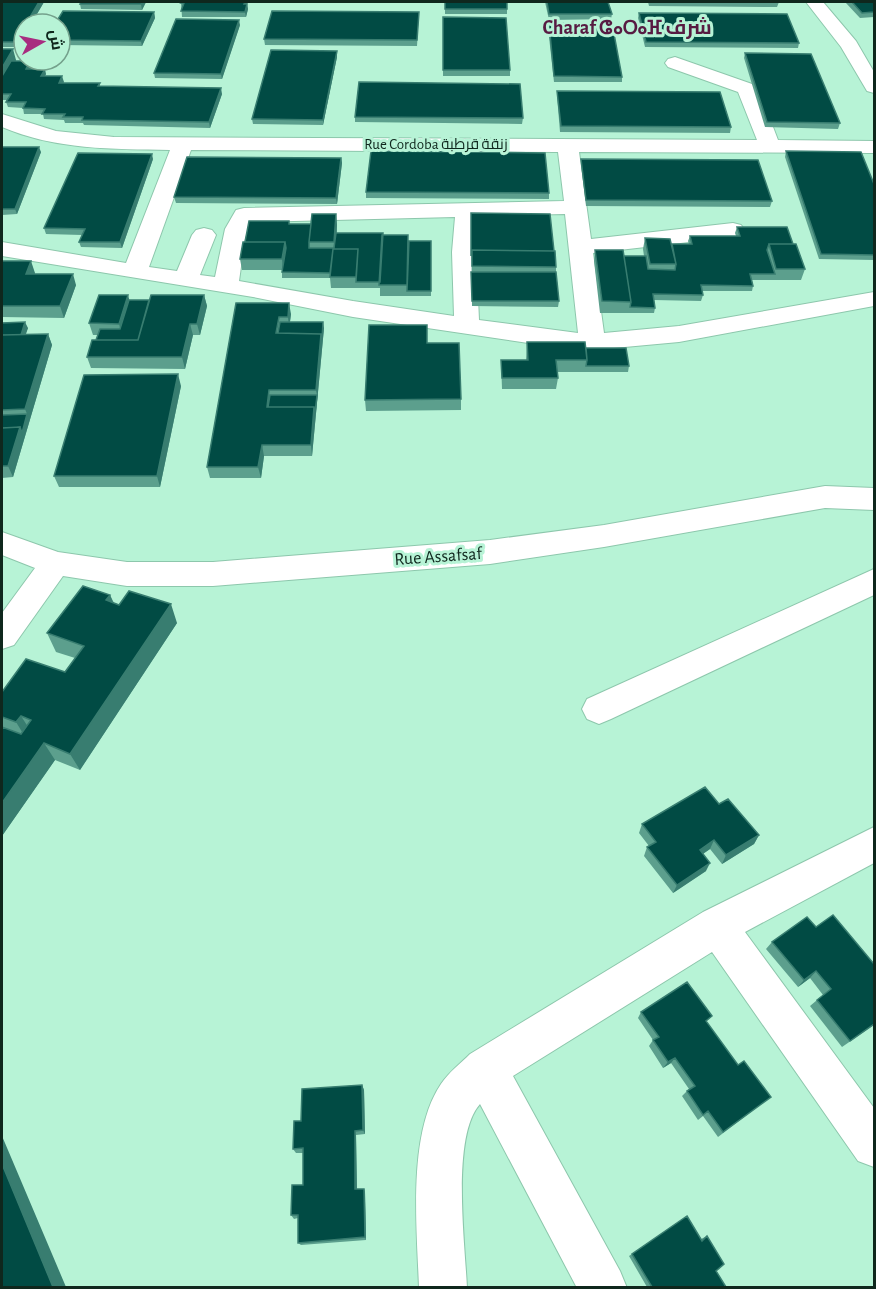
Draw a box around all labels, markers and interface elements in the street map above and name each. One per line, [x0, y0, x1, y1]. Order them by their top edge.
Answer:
north arrow [12, 12, 72, 72]
district label: Charaf ⵛⴰⵔⴰⴼ شرف [542, 17, 712, 39]
text: ش [45, 28, 66, 51]
street label: Rue Cordoba زنقة قرطبة [364, 137, 508, 153]
street label: Rue Assafsaf [394, 545, 484, 569]

